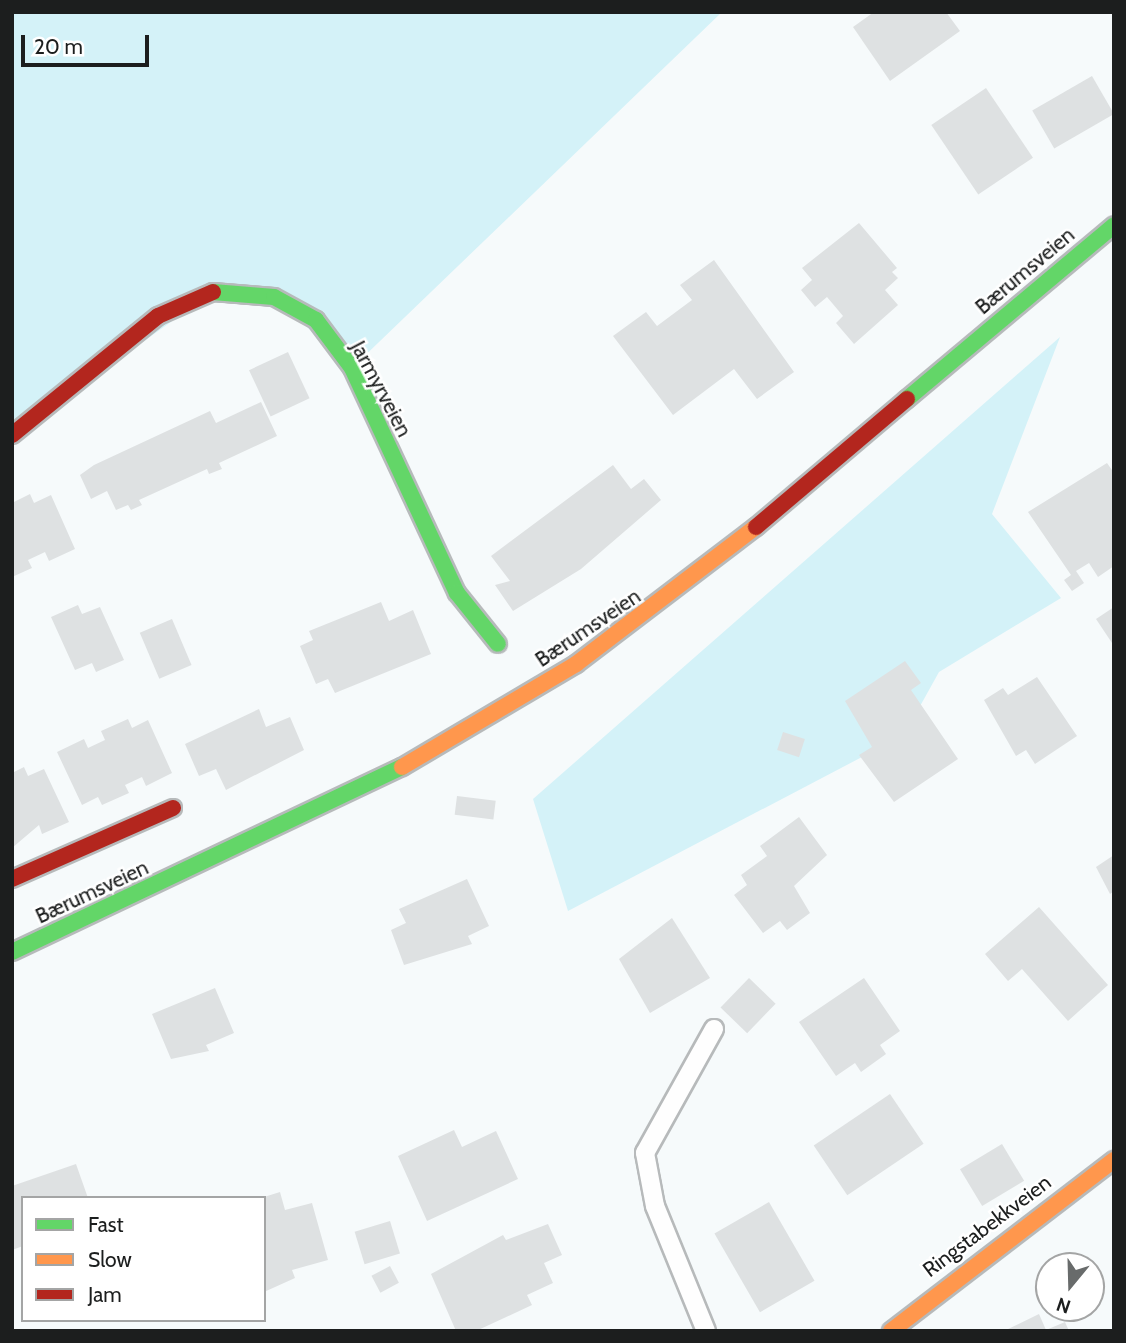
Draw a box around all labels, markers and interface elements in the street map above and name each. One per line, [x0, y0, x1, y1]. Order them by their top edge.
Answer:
scale bar [24, 21, 152, 65]
text: 20 m [34, 34, 83, 59]
street label: Bærumsveien [970, 222, 1080, 320]
street label: Jarmyrveien [345, 337, 417, 441]
street label: Bærumsveien [531, 584, 645, 672]
street label: Bærumsveien [32, 855, 152, 929]
street label: Ringstabekkveien [918, 1170, 1056, 1282]
legend [21, 1196, 266, 1322]
text: Fast [88, 1212, 124, 1237]
text: Slow [88, 1247, 132, 1272]
north arrow [1035, 1252, 1105, 1322]
text: Jam [88, 1282, 122, 1307]
text: N [1054, 1292, 1074, 1318]

